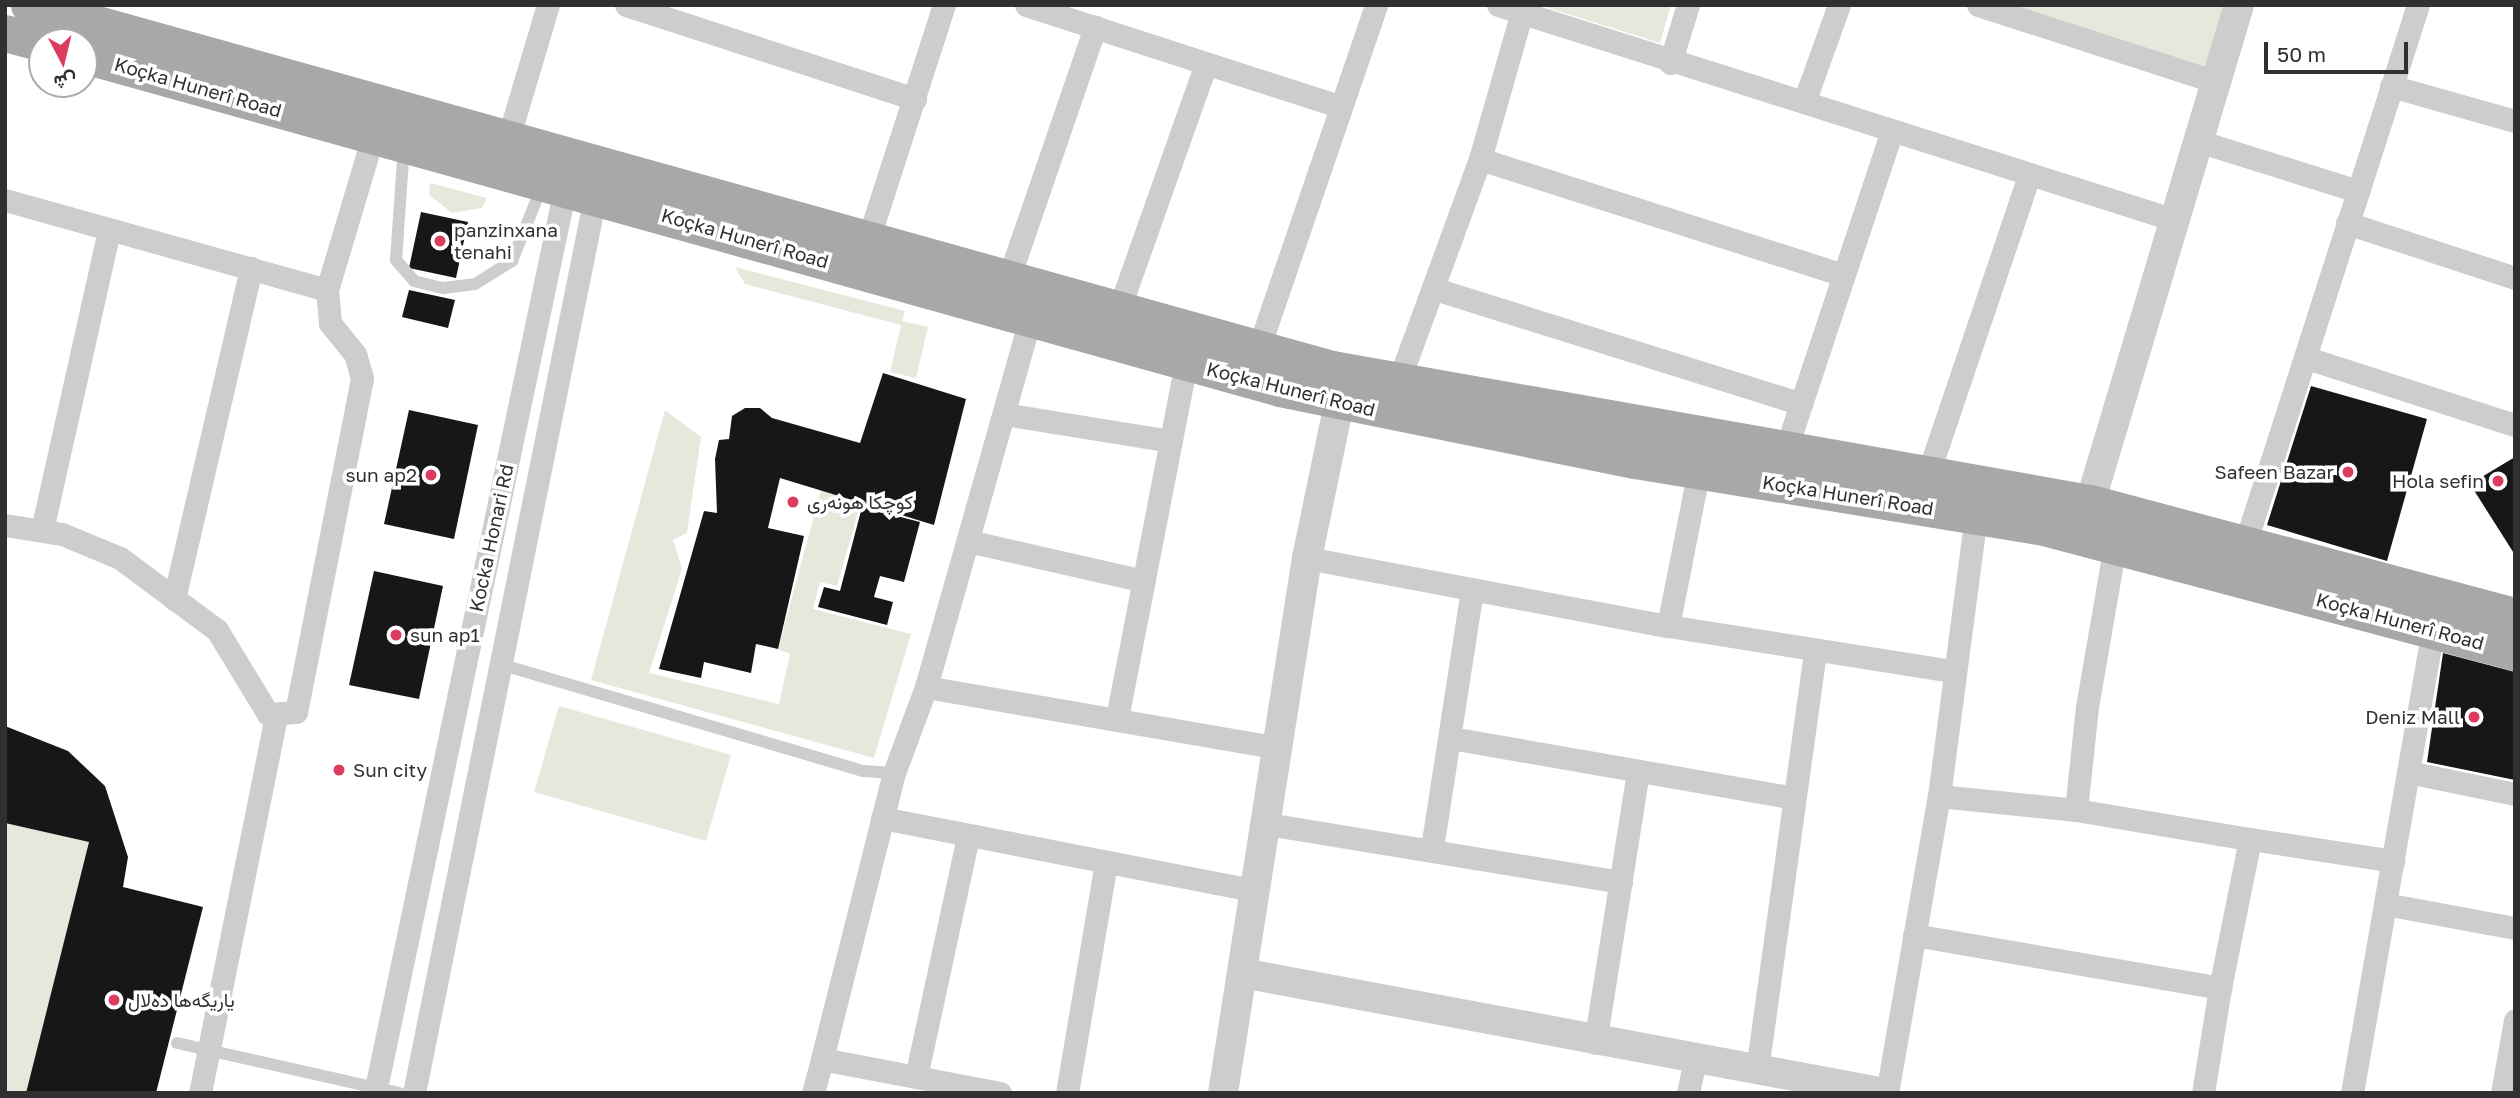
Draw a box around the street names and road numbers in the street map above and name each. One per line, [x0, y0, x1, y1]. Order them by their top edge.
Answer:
street label: Koçka Hunerî Road [112, 52, 284, 122]
street label: Koçka Hunerî Road [659, 203, 831, 273]
street label: Koçka Hunerî Road [1204, 357, 1378, 421]
street label: Kocka Honari Rd [464, 462, 518, 614]
street label: Koçka Hunerî Road [1761, 470, 1935, 520]
street label: Koçka Hunerî Road [2314, 588, 2486, 654]

